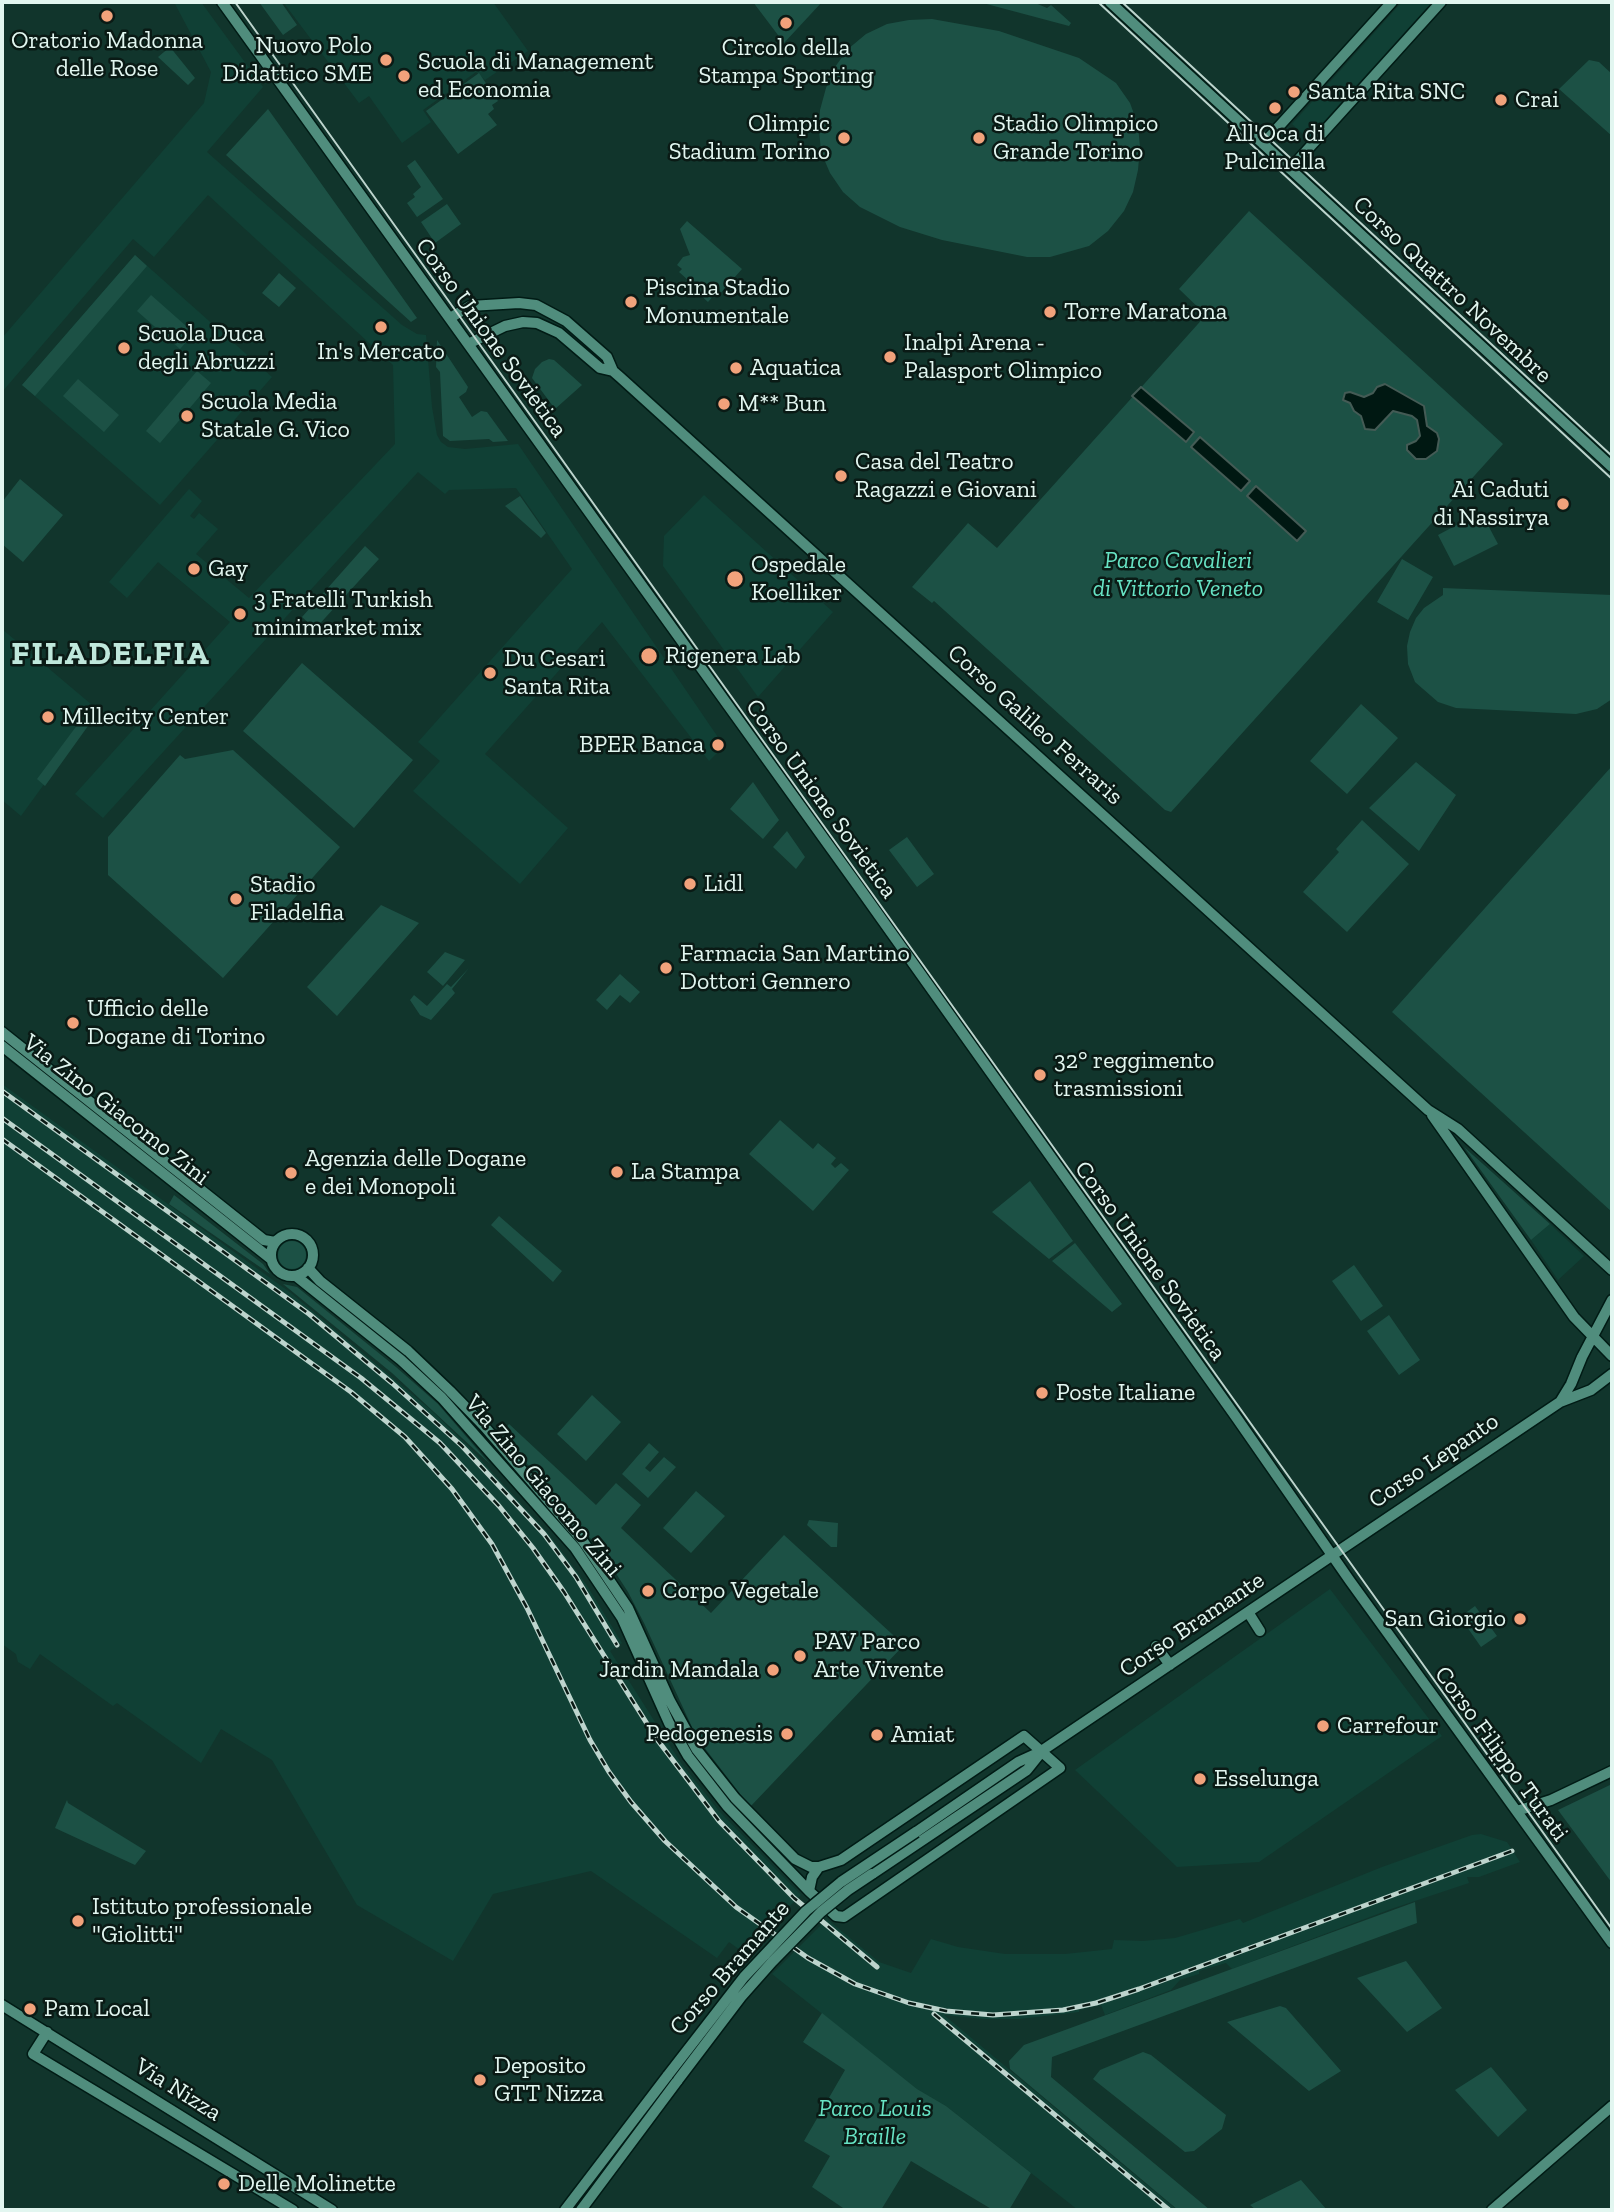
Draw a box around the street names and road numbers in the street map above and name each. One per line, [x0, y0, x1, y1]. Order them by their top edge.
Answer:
street label: Corso Quattro Novembre [1347, 190, 1557, 390]
street label: Corso Unione Sovietica [409, 233, 573, 443]
street label: Corso Galileo Ferraris [941, 639, 1129, 811]
street label: Corso Unione Sovietica [739, 694, 903, 904]
street label: Via Zino Giacomo Zini [17, 1028, 215, 1192]
street label: Corso Unione Sovietica [1068, 1156, 1232, 1366]
street label: Via Zino Giacomo Zini [458, 1389, 628, 1583]
street label: Corso Lepanto [1364, 1407, 1504, 1515]
street label: Corso Bramante [1114, 1566, 1270, 1684]
street label: Corso Filippo Turati [1428, 1661, 1574, 1847]
street label: Corso Bramante [664, 1895, 796, 2041]
street label: Via Nizza [129, 2052, 227, 2128]

